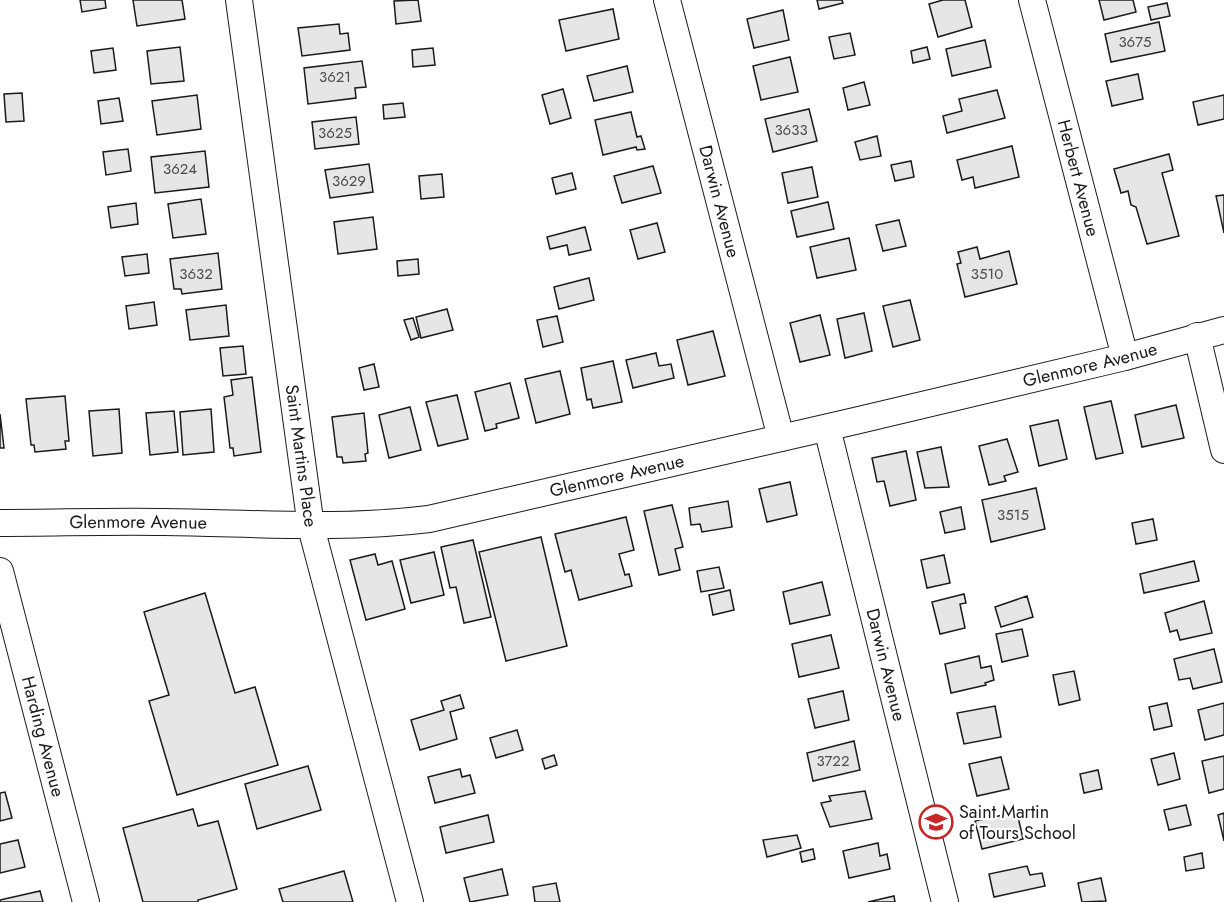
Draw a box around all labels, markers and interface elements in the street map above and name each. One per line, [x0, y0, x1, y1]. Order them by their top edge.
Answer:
house number: 3675 [1118, 31, 1152, 53]
house number: 3621 [319, 66, 351, 88]
street label: Herbert Avenue [1051, 117, 1106, 239]
house number: 3633 [774, 119, 808, 141]
house number: 3625 [318, 122, 352, 144]
street label: Darwin Avenue [692, 142, 747, 260]
house number: 3624 [163, 158, 197, 180]
house number: 3629 [332, 170, 366, 192]
house number: 3632 [179, 263, 213, 285]
house number: 3510 [971, 263, 1003, 285]
street label: Glenmore Avenue [1020, 336, 1160, 394]
street label: Saint Martins Place [279, 383, 324, 529]
street label: Glenmore Avenue [547, 448, 687, 504]
house number: 3515 [997, 504, 1029, 526]
street label: Glenmore Avenue [69, 509, 207, 536]
street label: Darwin Avenue [859, 606, 913, 724]
street label: Harding Avenue [15, 673, 71, 800]
house number: 3722 [817, 750, 849, 772]
place label: Saint Martin of Tours School [959, 799, 1076, 846]
school or university icon: Saint Martin of Tours School [918, 804, 954, 840]

